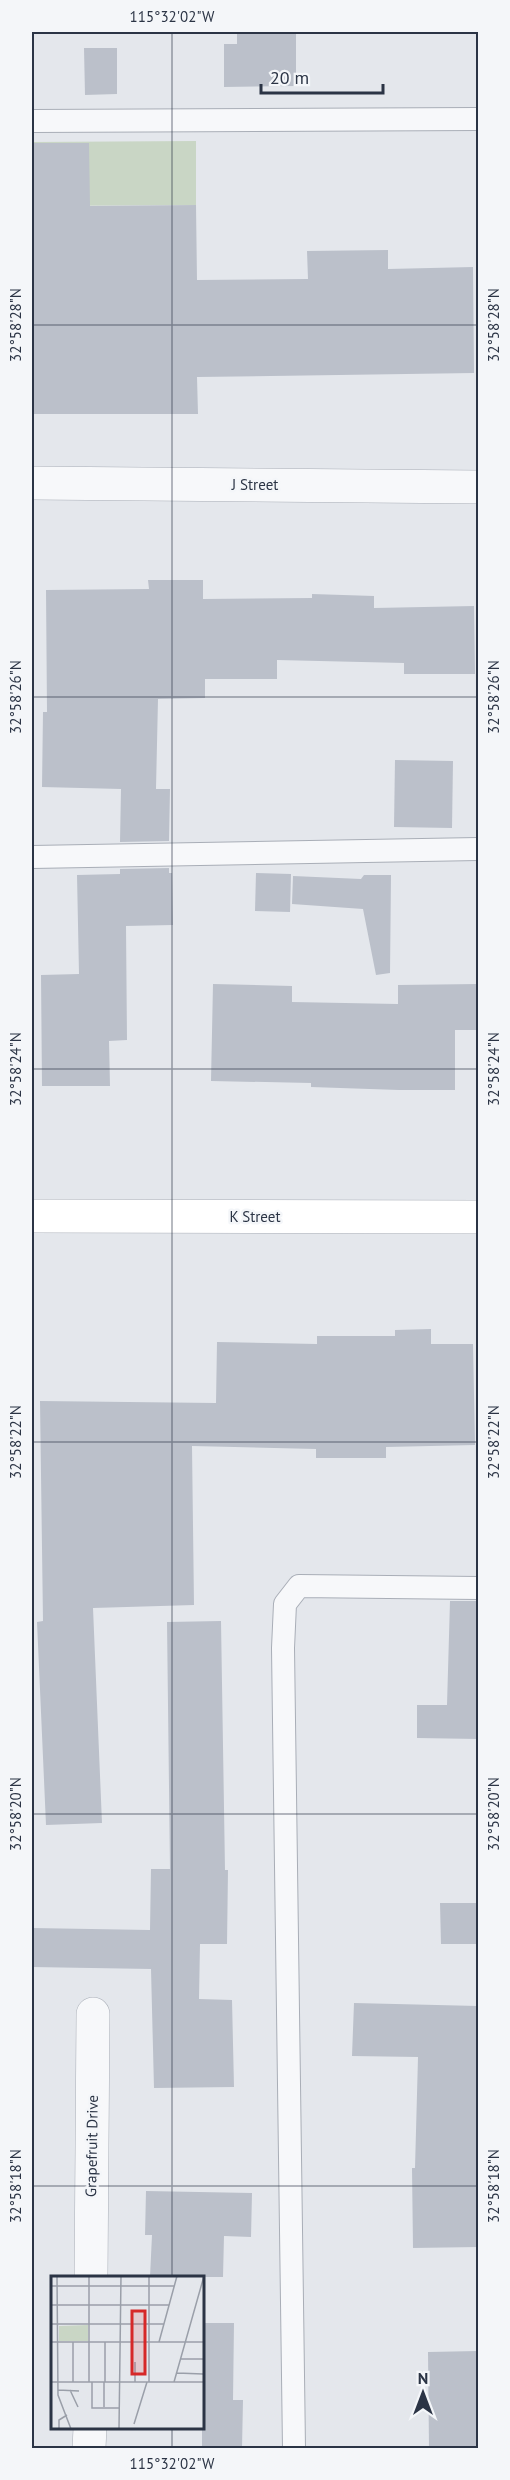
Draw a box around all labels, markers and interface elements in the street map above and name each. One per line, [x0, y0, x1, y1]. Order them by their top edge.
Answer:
text: 115°32'02"W [130, 7, 215, 26]
scale bar [261, 57, 382, 95]
text: 20 m [270, 66, 309, 89]
text: 32°58'28"N [6, 288, 25, 362]
text: 32°58'28"N [484, 288, 503, 362]
street label: J Street [231, 475, 278, 494]
text: 32°58'26"N [6, 660, 25, 734]
text: 32°58'26"N [484, 660, 503, 734]
text: 32°58'24"N [6, 1032, 25, 1106]
text: 32°58'24"N [484, 1032, 503, 1106]
street label: K Street [229, 1207, 281, 1226]
text: 32°58'22"N [6, 1405, 25, 1479]
text: 32°58'22"N [484, 1405, 503, 1479]
text: 32°58'20"N [6, 1777, 25, 1851]
text: 32°58'20"N [484, 1777, 503, 1851]
street label: Grapefruit Drive [81, 2095, 102, 2197]
text: 32°58'18"N [6, 2149, 25, 2223]
text: 32°58'18"N [484, 2149, 503, 2223]
inset map [51, 2276, 204, 2429]
north arrow [393, 2363, 453, 2423]
text: N [418, 2368, 428, 2388]
text: 115°32'02"W [130, 2454, 215, 2473]

